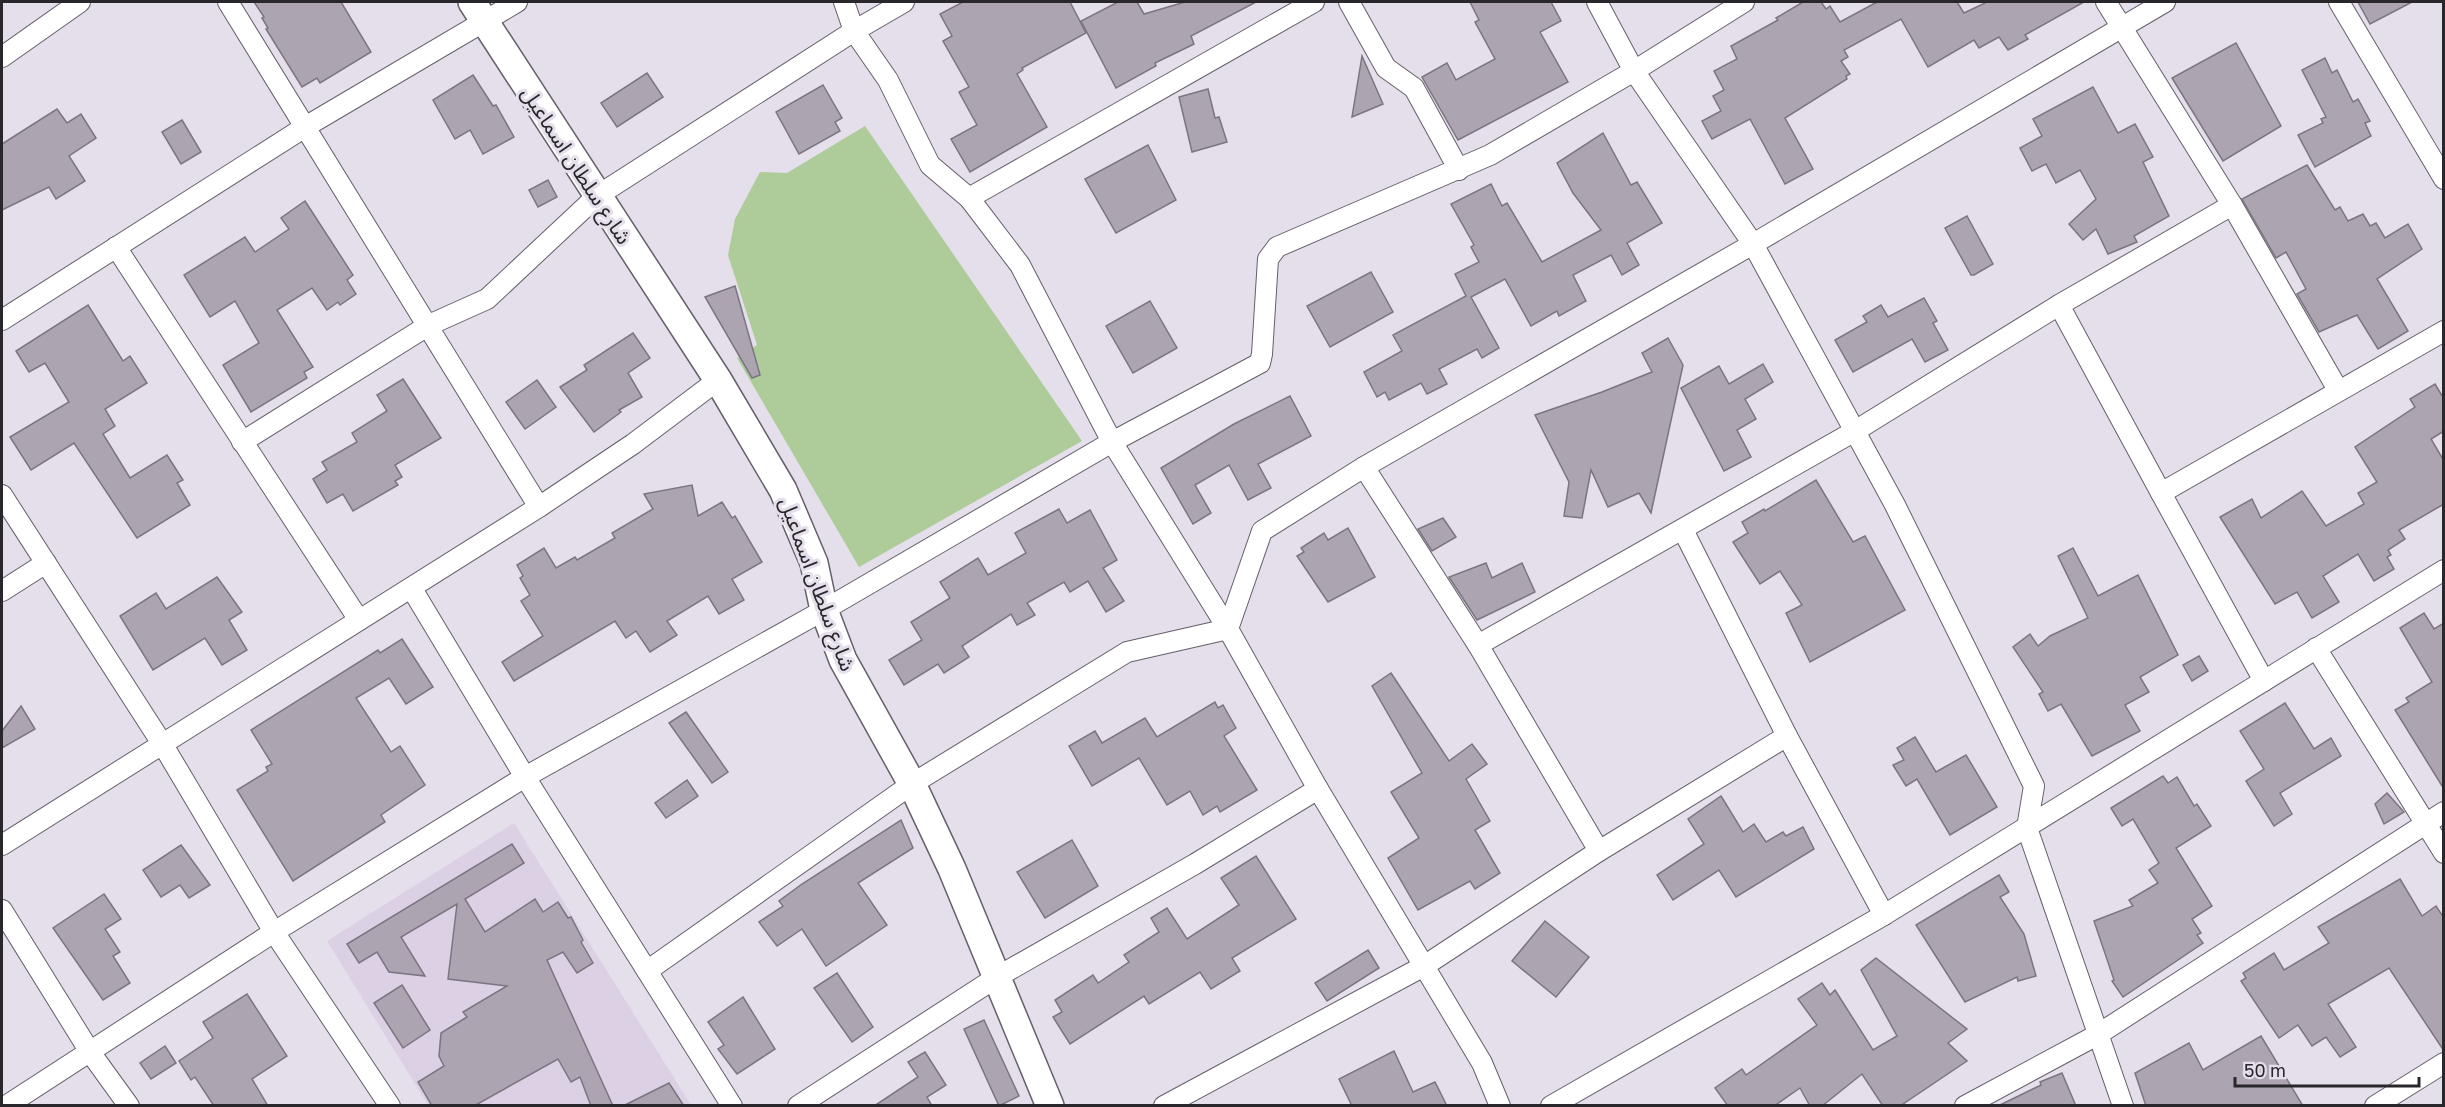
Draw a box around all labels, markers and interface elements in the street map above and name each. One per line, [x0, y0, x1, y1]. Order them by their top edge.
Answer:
street label: شارع سلطان اسماعيل [514, 81, 638, 250]
street label: شارع سلطان اسماعيل [772, 494, 862, 675]
scale bar [2235, 1050, 2420, 1088]
text: 50 m [2244, 1059, 2286, 1081]

